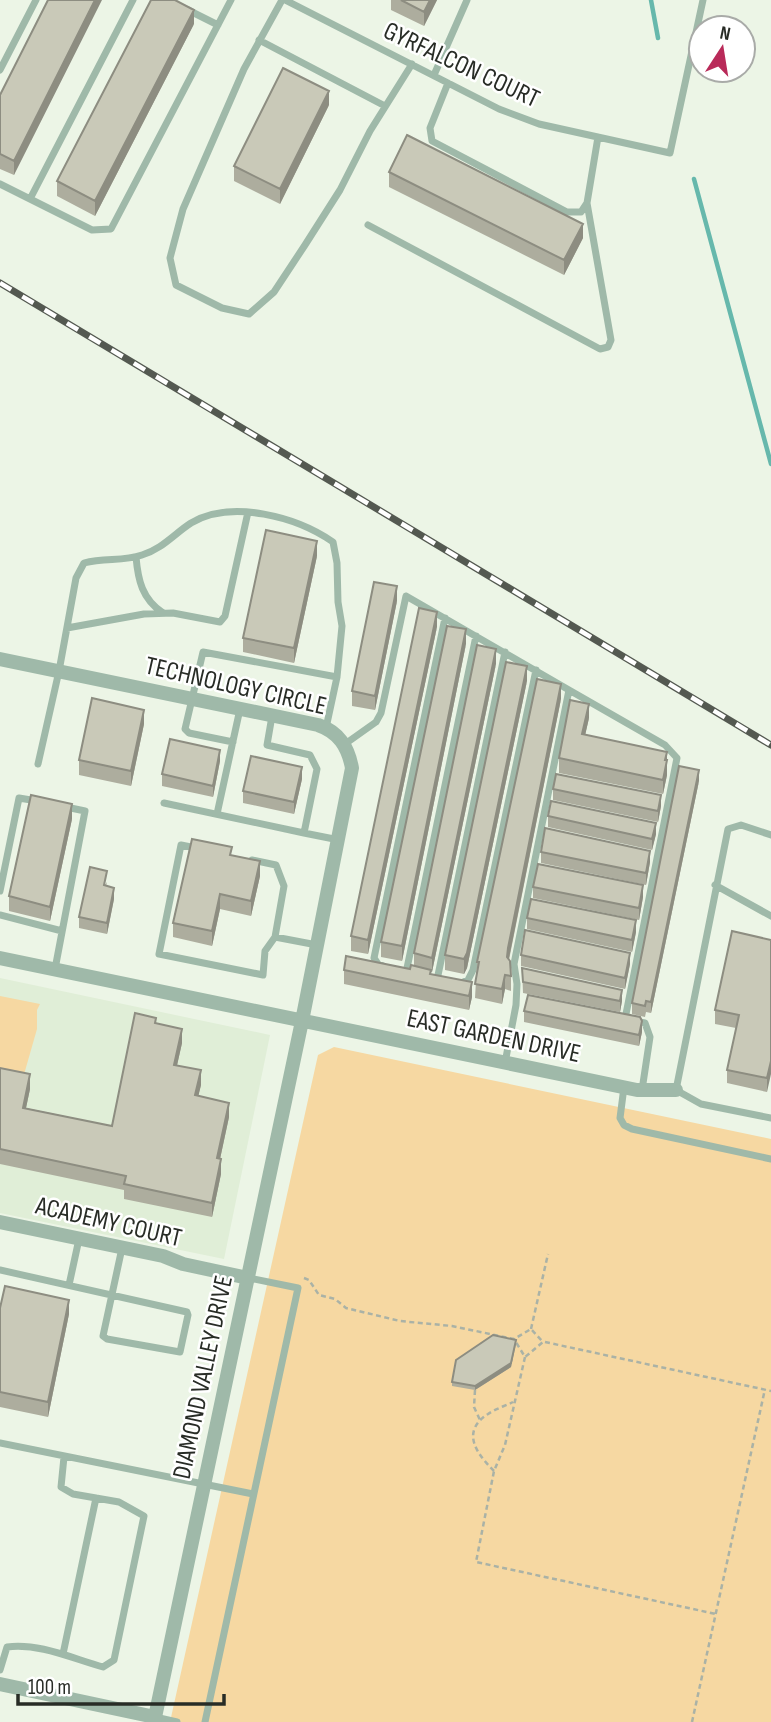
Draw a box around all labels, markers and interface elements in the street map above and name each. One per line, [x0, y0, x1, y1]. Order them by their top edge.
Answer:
north arrow [687, 14, 757, 84]
street label: GYRFALCON COURT [378, 16, 544, 115]
text: N [718, 22, 733, 46]
street label: TECHNOLOGY CIRCLE [142, 651, 329, 722]
street label: EAST GARDEN DRIVE [404, 1003, 583, 1070]
street label: ACADEMY COURT [32, 1190, 185, 1254]
street label: DIAMOND VALLEY DRIVE [167, 1273, 240, 1482]
scale bar [18, 1662, 224, 1706]
text: 100 m [28, 1675, 71, 1700]

